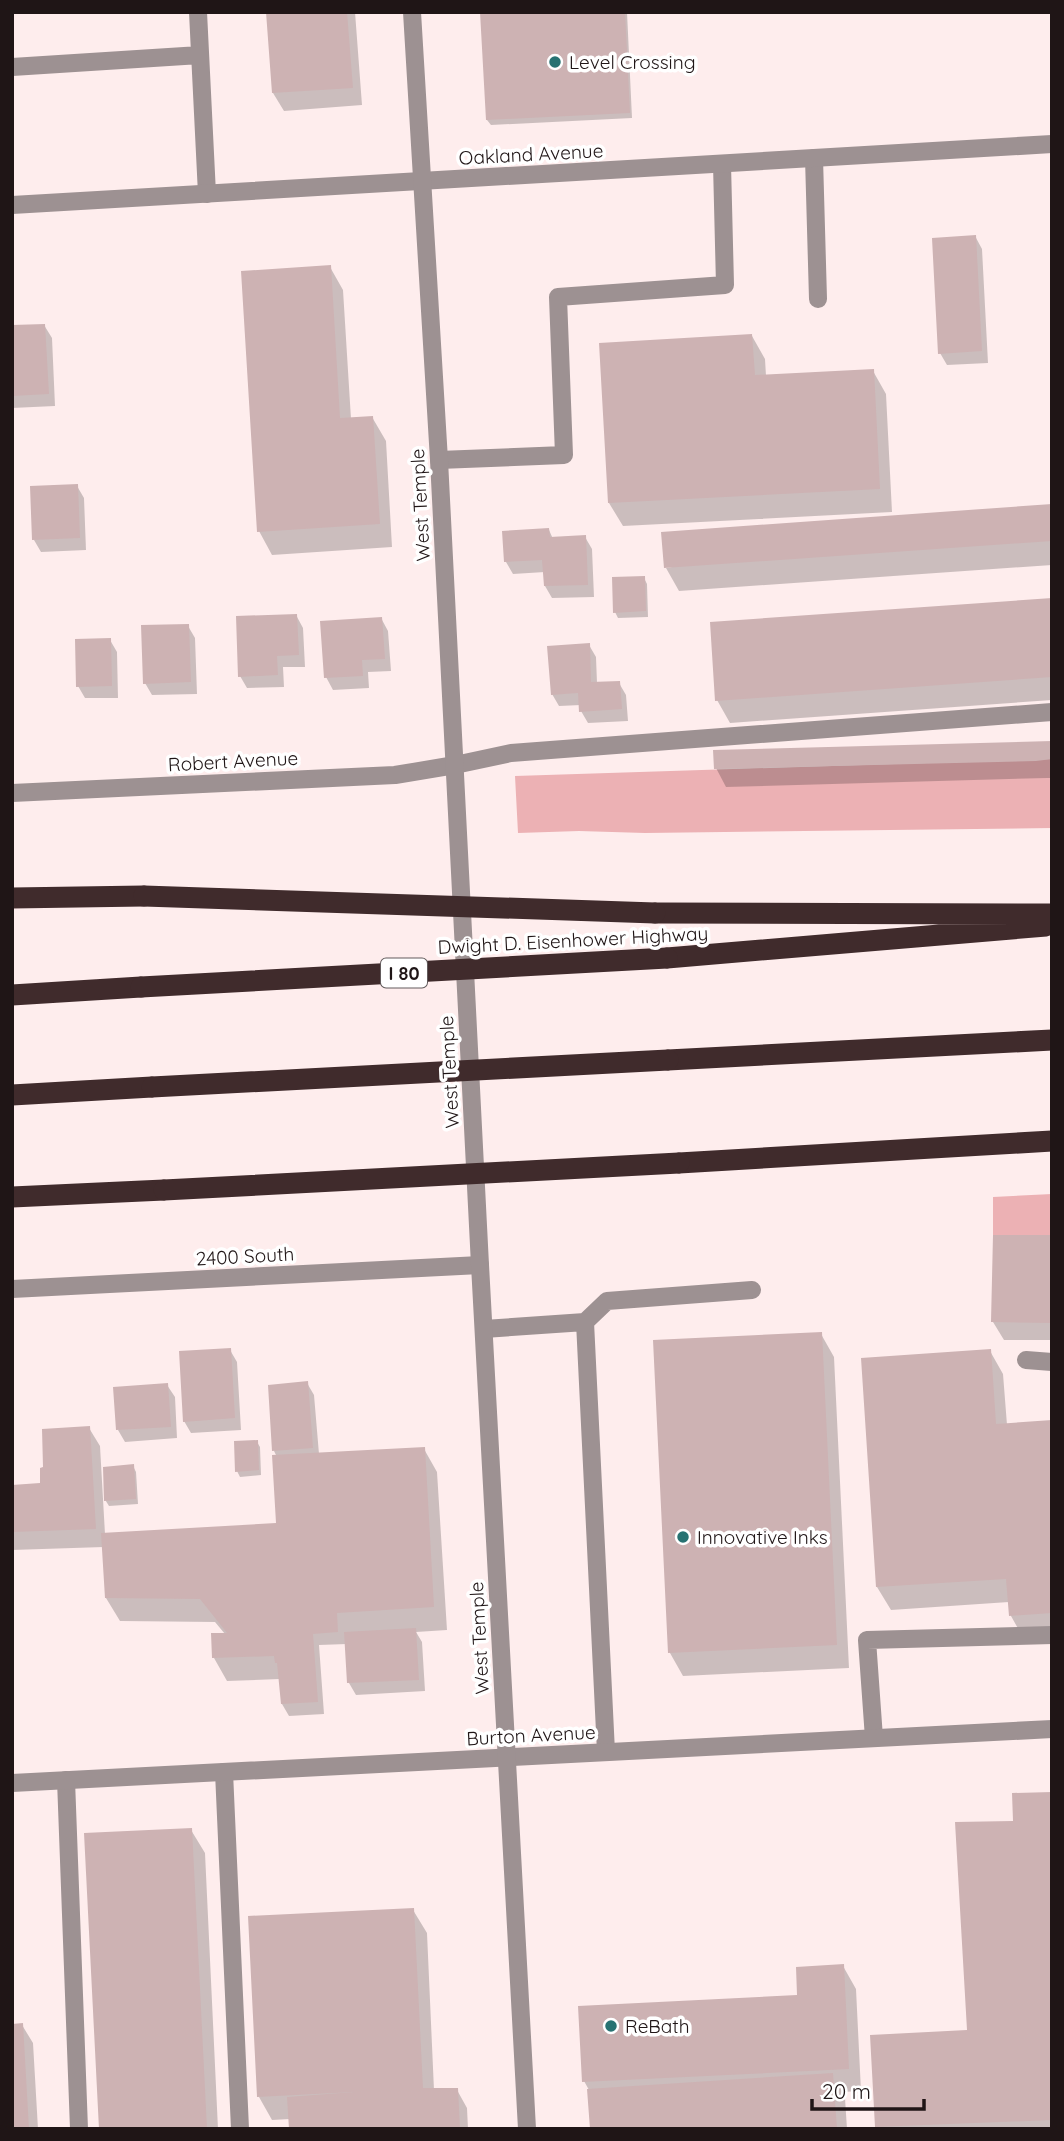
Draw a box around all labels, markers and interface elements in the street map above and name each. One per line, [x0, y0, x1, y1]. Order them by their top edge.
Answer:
place label: Level Crossing [569, 50, 696, 74]
marker: Level Crossing [547, 54, 563, 70]
street label: Oakland Avenue [458, 138, 604, 170]
street label: West Temple [405, 448, 435, 562]
street label: Robert Avenue [167, 746, 299, 776]
street label: Dwight D. Eisenhower Highway [437, 921, 709, 959]
road number: I 80 [381, 958, 427, 988]
street label: West Temple [434, 1015, 464, 1129]
street label: 2400 South [195, 1241, 295, 1271]
place label: Innovative Inks [697, 1525, 828, 1549]
marker: Innovative Inks [675, 1529, 691, 1545]
street label: West Temple [464, 1581, 494, 1695]
street label: Burton Avenue [466, 1720, 596, 1750]
place label: ReBath [625, 2014, 690, 2038]
marker: ReBath [603, 2018, 619, 2034]
scale bar [812, 2068, 924, 2112]
text: 20 m [822, 2078, 871, 2104]

